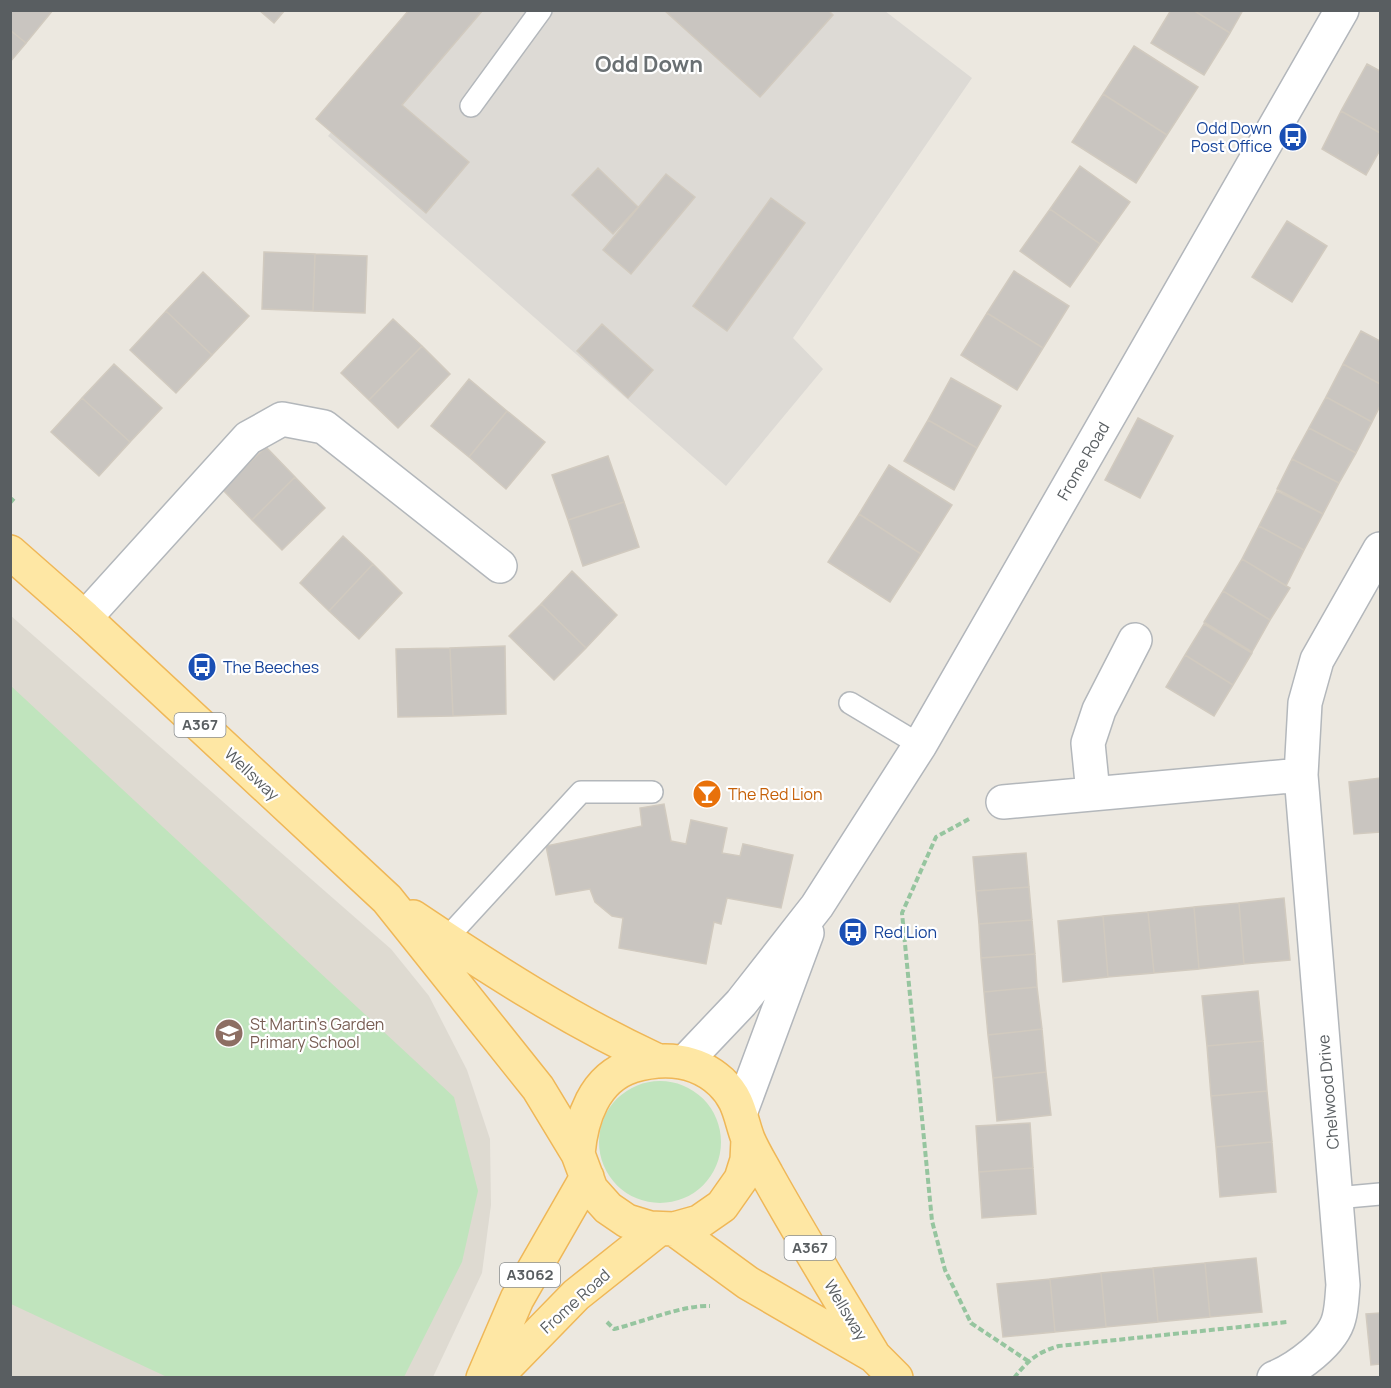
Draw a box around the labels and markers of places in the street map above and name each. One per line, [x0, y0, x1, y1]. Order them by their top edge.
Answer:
place label: Odd Down Post Office [1191, 117, 1272, 157]
bus stop icon: Odd Down Post Office [1277, 121, 1309, 153]
bus stop icon: The Beeches [186, 651, 218, 683]
place label: The Beeches [223, 656, 319, 678]
bar icon: The Red Lion [691, 778, 723, 810]
place label: The Red Lion [728, 783, 823, 805]
bus stop icon: Red Lion [837, 916, 869, 948]
place label: Red Lion [874, 921, 937, 943]
place label: St Martin's Garden Primary School [250, 1013, 384, 1053]
school or university icon: St Martin's Garden Primary School [213, 1017, 245, 1049]

